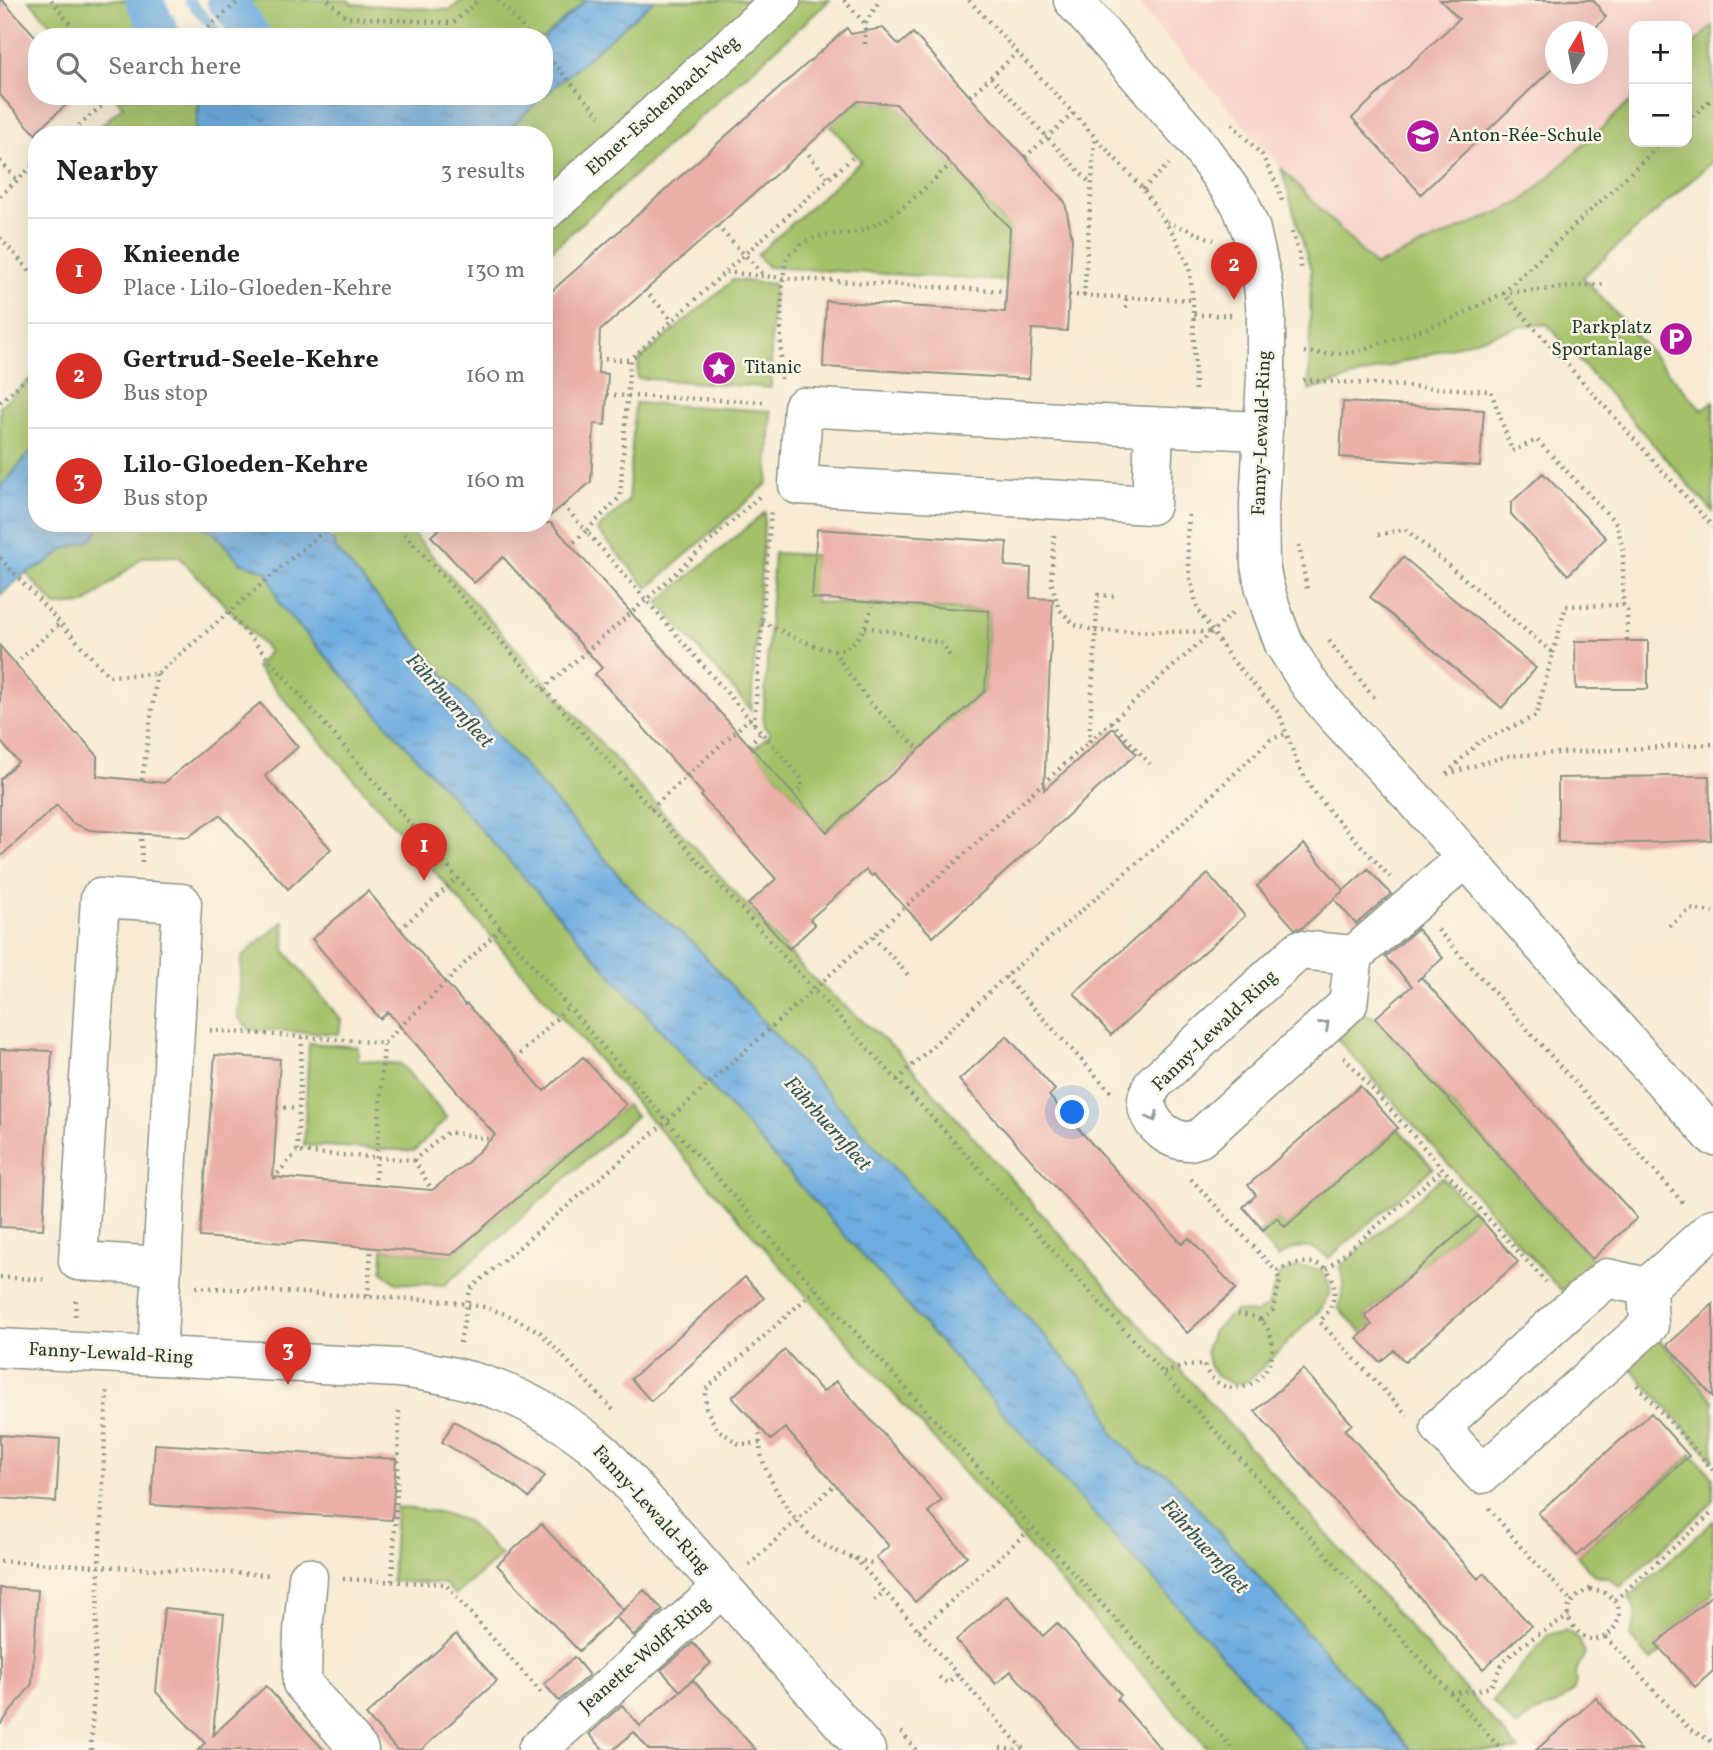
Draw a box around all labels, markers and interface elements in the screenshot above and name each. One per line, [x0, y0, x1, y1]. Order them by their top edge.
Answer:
north arrow [1545, 21, 1608, 84]
map controls [1629, 21, 1692, 147]
button: + [1629, 21, 1692, 84]
search box [28, 28, 553, 105]
street label: Ebner-Eschenbach-Weg [580, 30, 746, 182]
icon: search [52, 48, 90, 86]
text: Search here [108, 49, 241, 85]
button: − [1629, 84, 1692, 147]
school or university icon: Anton-Rée-Schule [1404, 117, 1442, 155]
place label: Anton-Rée-Schule [1448, 123, 1602, 149]
text: Nearby [56, 151, 158, 193]
text: 3 results [440, 156, 525, 188]
text: Knieende [123, 237, 240, 273]
pin: 2 [1211, 242, 1257, 300]
text: 1 [74, 255, 84, 287]
text: 130 m [466, 255, 525, 287]
text: Place · Lilo-Gloeden-Kehre [123, 273, 392, 305]
place label: Parkplatz Sportanlage [1551, 315, 1652, 363]
parking icon: Parkplatz Sportanlage [1657, 320, 1695, 358]
text: Gertrud-Seele-Kehre [123, 342, 379, 378]
place icon: Titanic [700, 349, 738, 387]
street label: Fanny-Lewald-Ring [1246, 350, 1278, 516]
place label: Titanic [744, 355, 802, 381]
text: 2 [73, 360, 85, 392]
text: 160 m [466, 360, 525, 392]
text: Bus stop [123, 378, 208, 410]
text: Lilo-Gloeden-Kehre [123, 447, 368, 483]
text: 3 [73, 465, 85, 497]
text: 160 m [466, 465, 525, 497]
text: Bus stop [123, 483, 208, 515]
water label: Fährbuernfleet [398, 647, 500, 756]
pin: 1 [401, 823, 447, 881]
street label: Fanny-Lewald-Ring [1146, 964, 1284, 1098]
one-way arrow [1317, 1021, 1330, 1033]
water label: Fährbuernfleet [776, 1070, 878, 1179]
your location [1055, 1095, 1089, 1129]
one-way arrow [1145, 1109, 1158, 1122]
pin: 3 [265, 1327, 311, 1385]
street label: Fanny-Lewald-Ring [28, 1337, 194, 1371]
street label: Fanny-Lewald-Ring [586, 1440, 716, 1580]
water label: Fährbuernfleet [1153, 1493, 1255, 1602]
street label: Jeanette-Wolff-Ring [574, 1591, 716, 1719]

